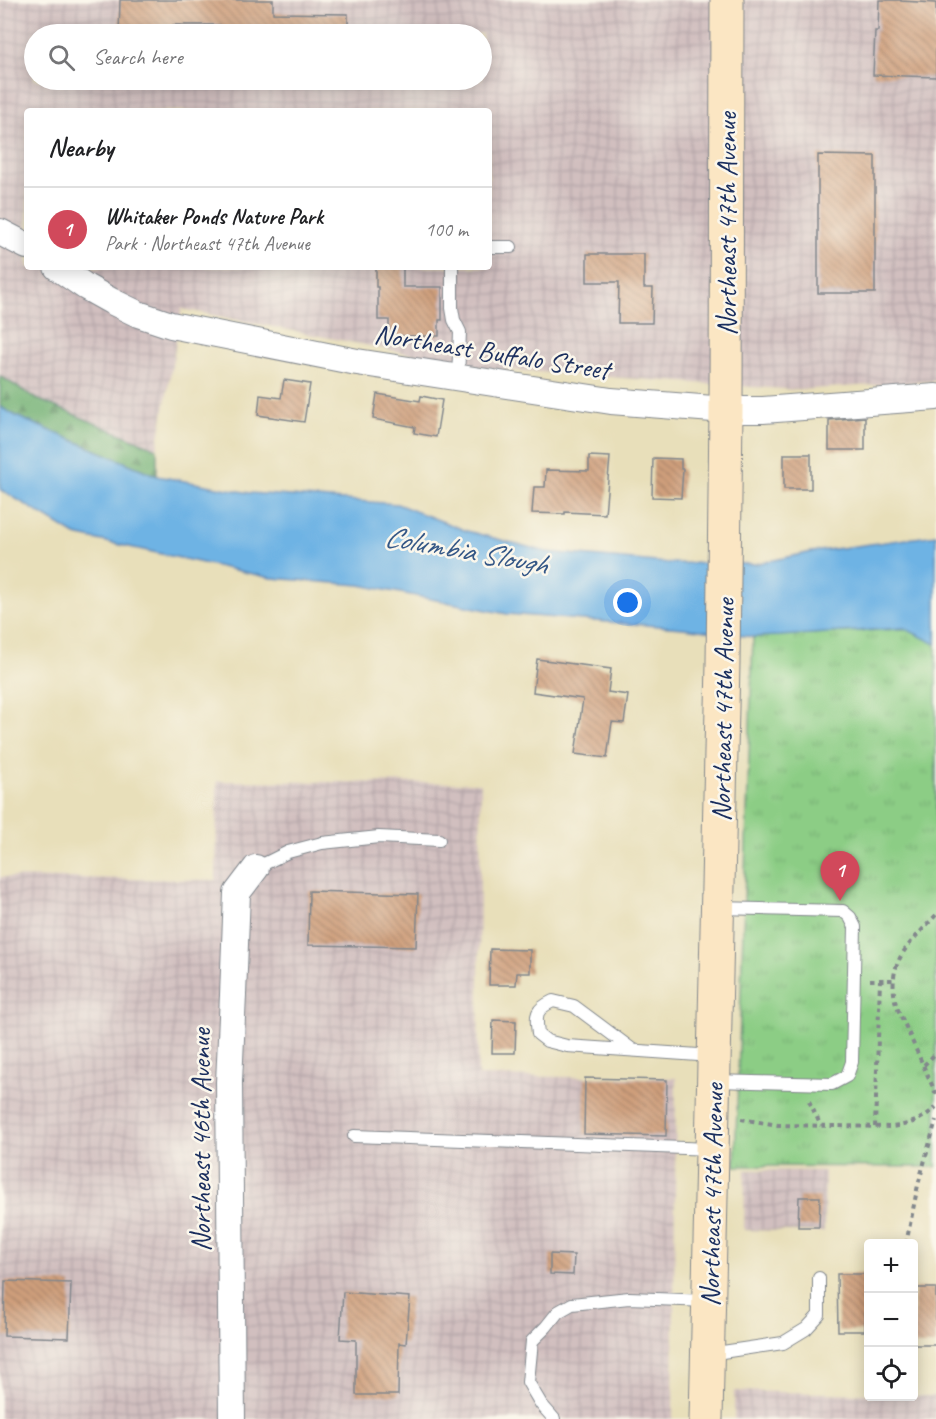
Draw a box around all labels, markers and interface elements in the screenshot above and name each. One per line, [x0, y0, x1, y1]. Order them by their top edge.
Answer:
search box [24, 24, 492, 90]
icon: search [45, 41, 78, 74]
text: Search here [93, 43, 183, 71]
street label: Northeast 47th Avenue [709, 110, 744, 336]
text: Nearby [48, 131, 113, 164]
text: Whitaker Ponds Nature Park [105, 203, 323, 231]
text: 1 [63, 217, 72, 242]
text: 100 m [425, 217, 468, 242]
text: Park · Northeast 47th Avenue [105, 231, 310, 256]
street label: Northeast Buffalo Street [372, 316, 616, 388]
water label: Columbia Slough [382, 517, 553, 583]
your location [613, 588, 642, 617]
street label: Northeast 47th Avenue [703, 596, 742, 822]
pin: 1 [820, 852, 860, 901]
street label: Northeast 46th Avenue [183, 1026, 218, 1252]
street label: Northeast 47th Avenue [692, 1081, 731, 1307]
map controls [864, 1239, 918, 1401]
button: + [864, 1239, 918, 1293]
button: − [864, 1293, 918, 1347]
button: locate [864, 1347, 918, 1401]

